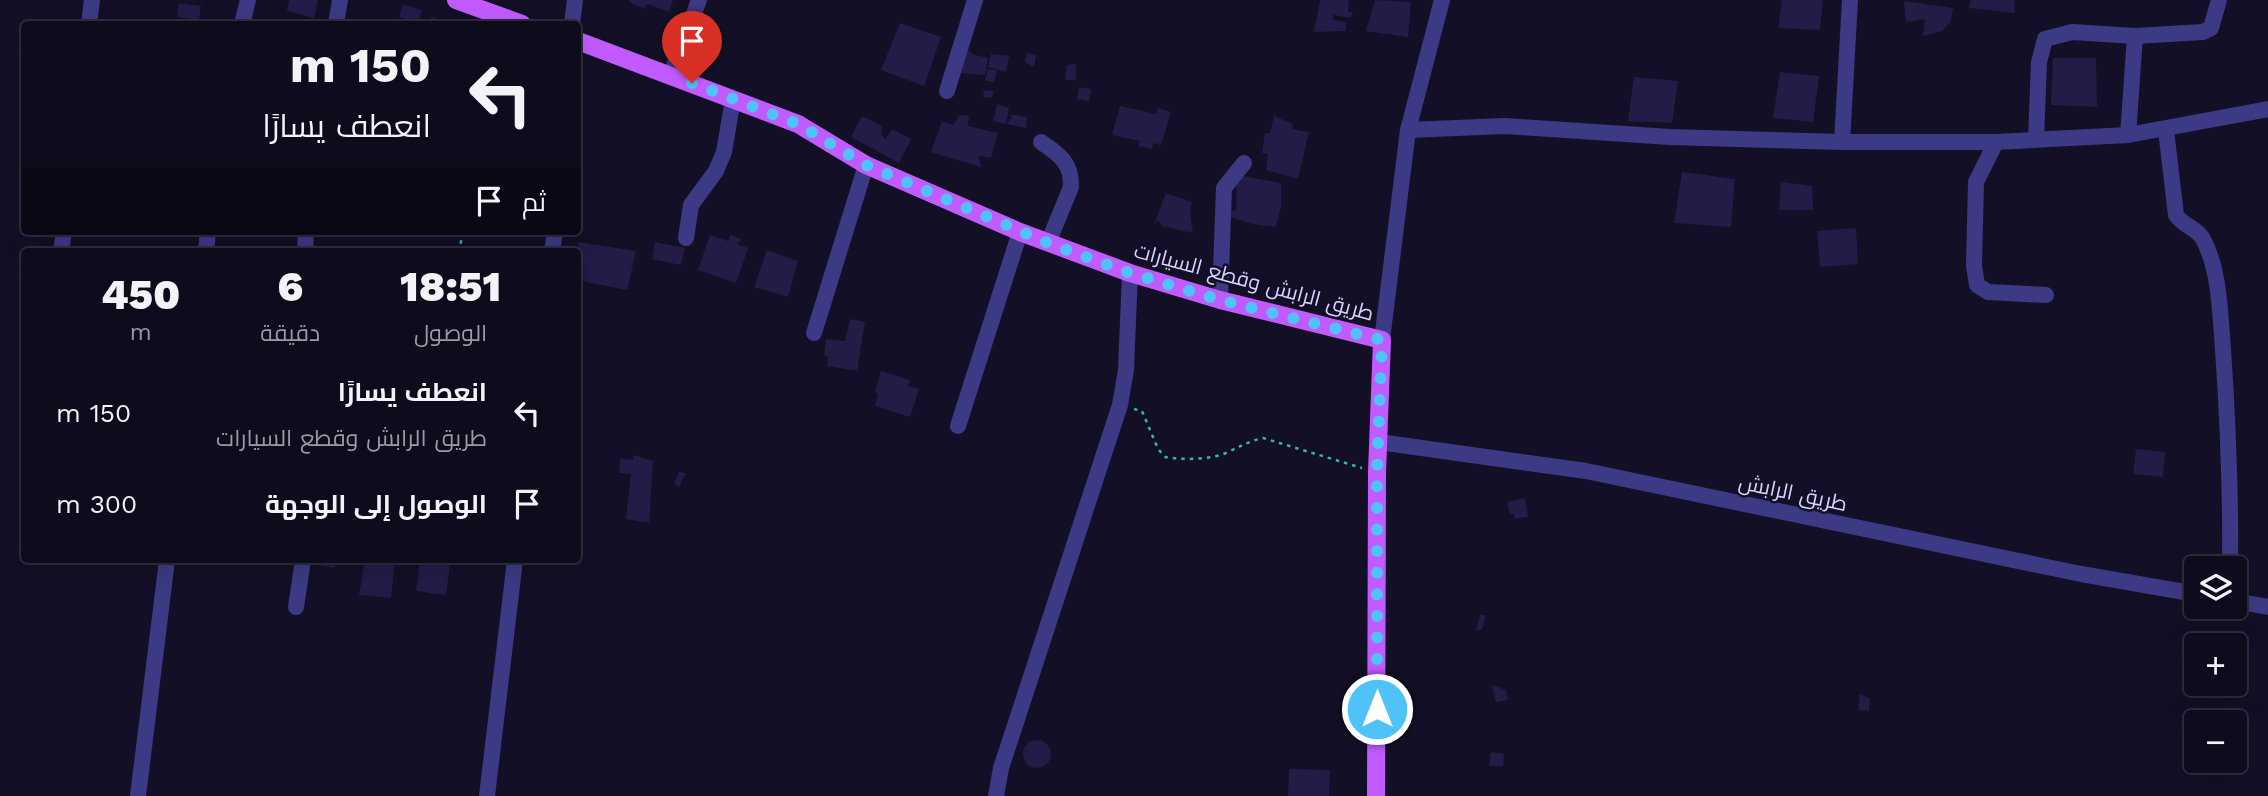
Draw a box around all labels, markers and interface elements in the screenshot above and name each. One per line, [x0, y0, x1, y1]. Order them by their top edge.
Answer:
pin [662, 11, 722, 83]
icon: arrive [673, 22, 711, 60]
text: 150 m [290, 36, 431, 94]
icon: left [455, 49, 546, 140]
text: انعطف يسارًا [262, 107, 431, 145]
icon: arrive [470, 182, 508, 220]
text: ثم [522, 187, 546, 217]
street label: طريق الرابش وقطع السيارات [1131, 237, 1377, 328]
text: 6 [277, 262, 303, 311]
text: 18:51 [400, 262, 501, 311]
text: 450 [101, 270, 180, 319]
text: m [130, 319, 152, 346]
text: دقيقة [260, 320, 320, 347]
text: الوصول [414, 320, 487, 347]
text: انعطف يسارًا [338, 377, 487, 407]
icon: left [508, 394, 546, 432]
text: 150 m [56, 398, 131, 428]
text: طريق الرابش وقطع السيارات [216, 425, 487, 452]
street label: طريق الرابش [1736, 469, 1850, 517]
icon: arrive [508, 485, 546, 523]
text: 300 m [56, 489, 137, 519]
text: الوصول إلى الوجهة [265, 489, 487, 519]
map controls [2184, 556, 2247, 773]
button: layers [2184, 556, 2247, 619]
button: + [2184, 633, 2247, 696]
position arrow [1340, 672, 1414, 746]
button: − [2184, 710, 2247, 773]

